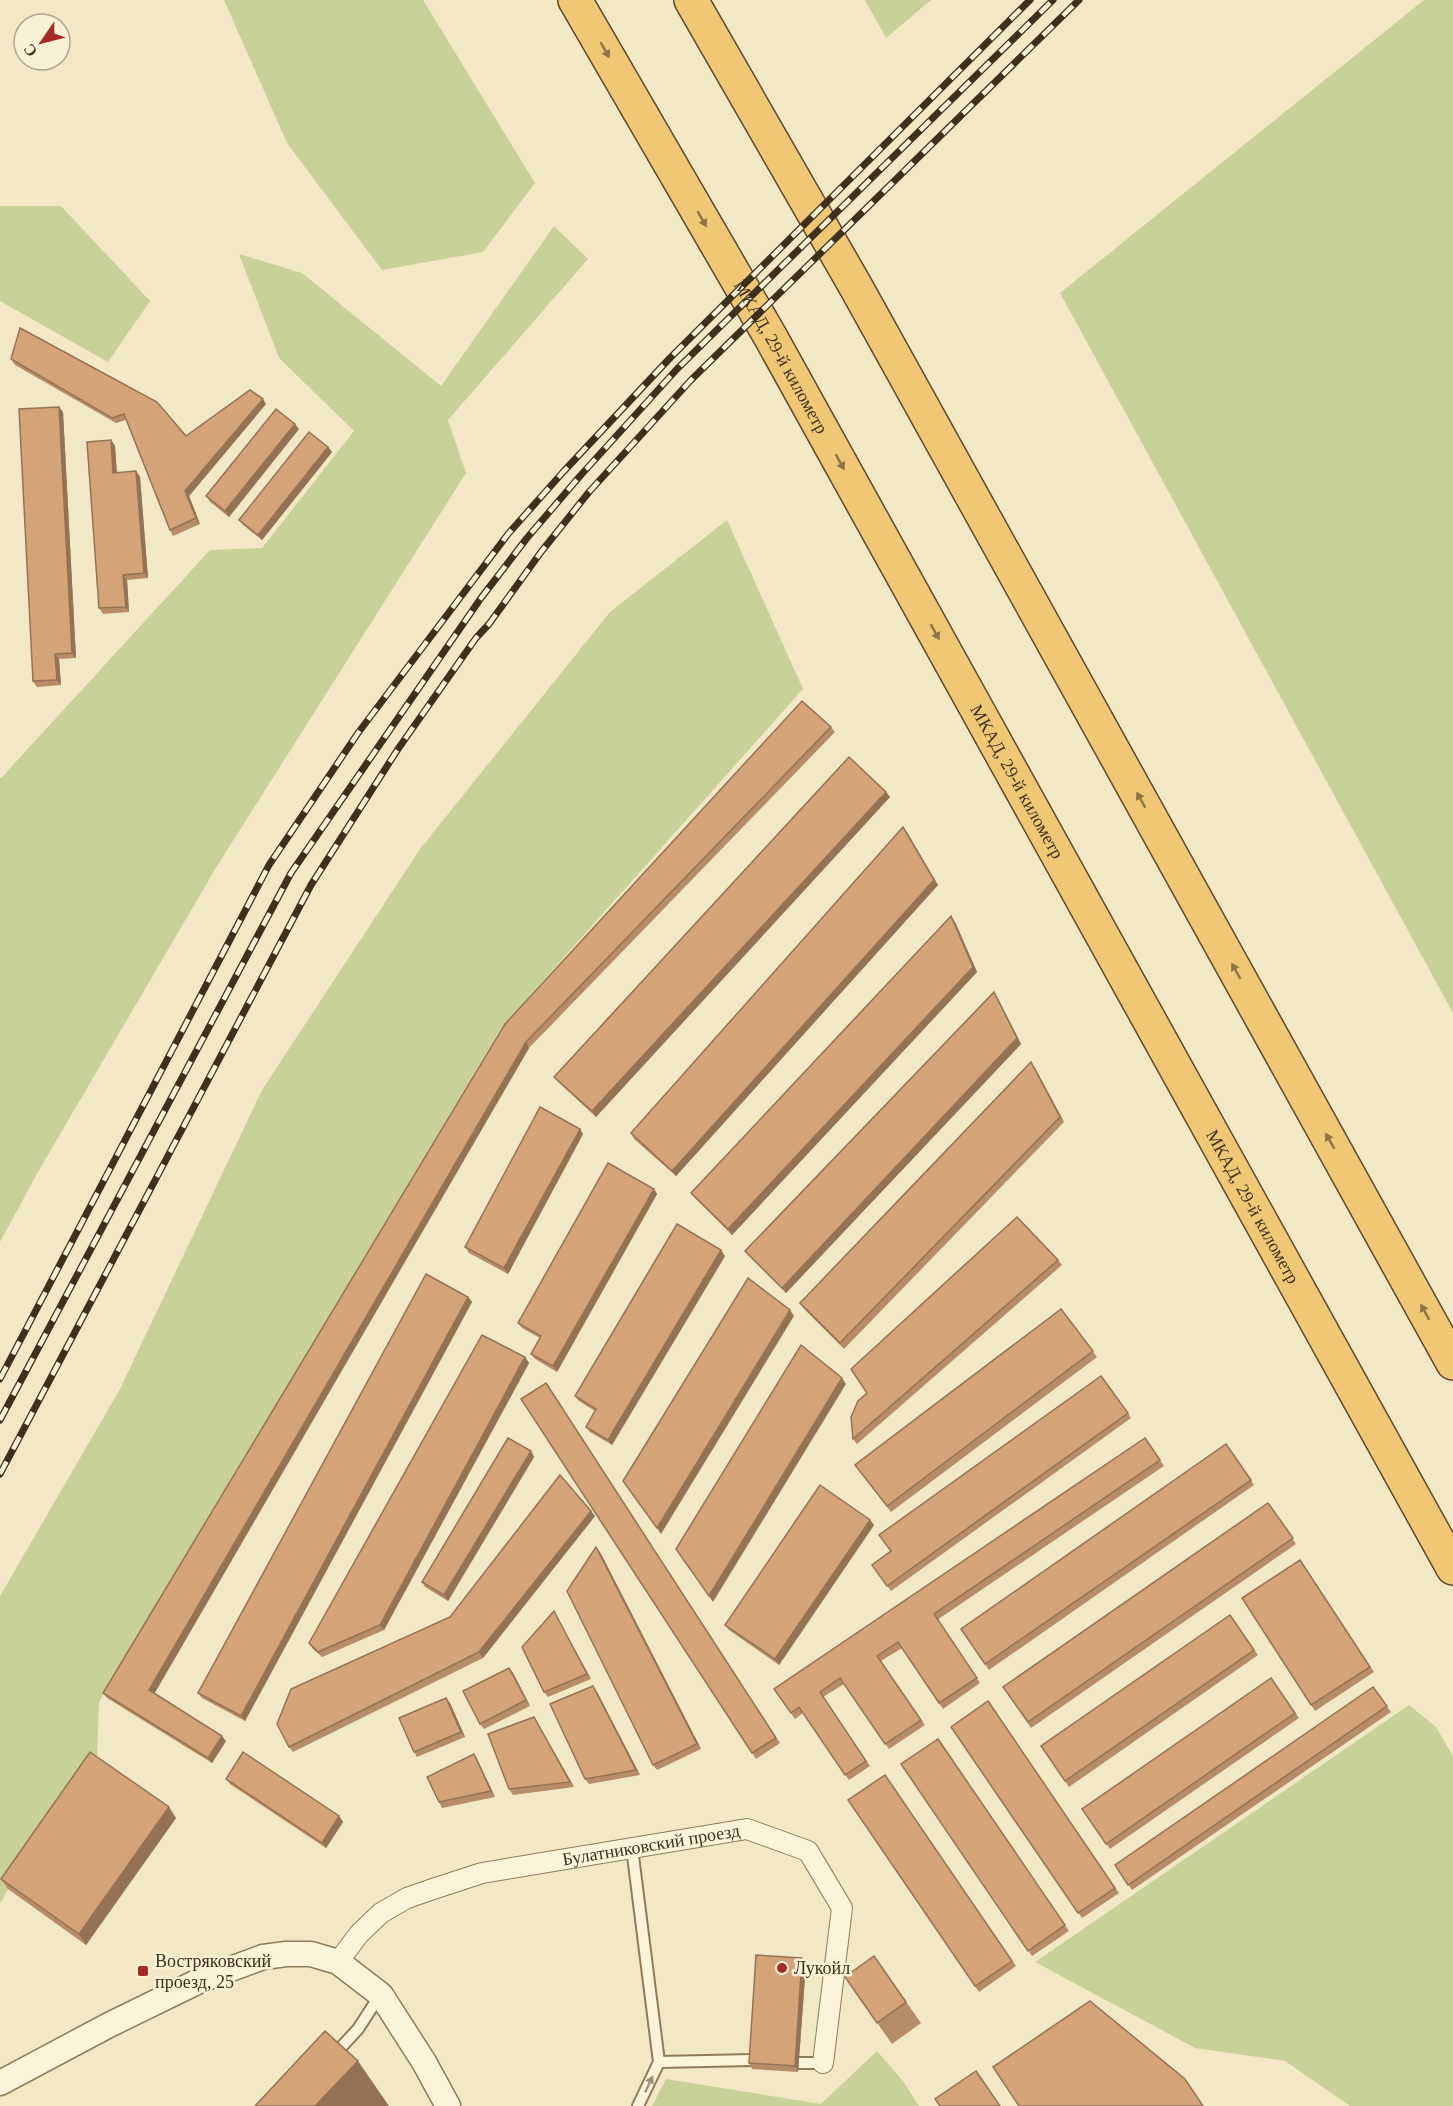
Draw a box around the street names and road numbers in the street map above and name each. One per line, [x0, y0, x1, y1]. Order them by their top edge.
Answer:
street label: МКАД, 29-й километр [730, 277, 832, 437]
street label: МКАД, 29-й километр [966, 701, 1068, 862]
street label: МКАД, 29-й километр [1202, 1126, 1303, 1287]
street label: Булатниковский проезд [561, 1820, 741, 1869]

